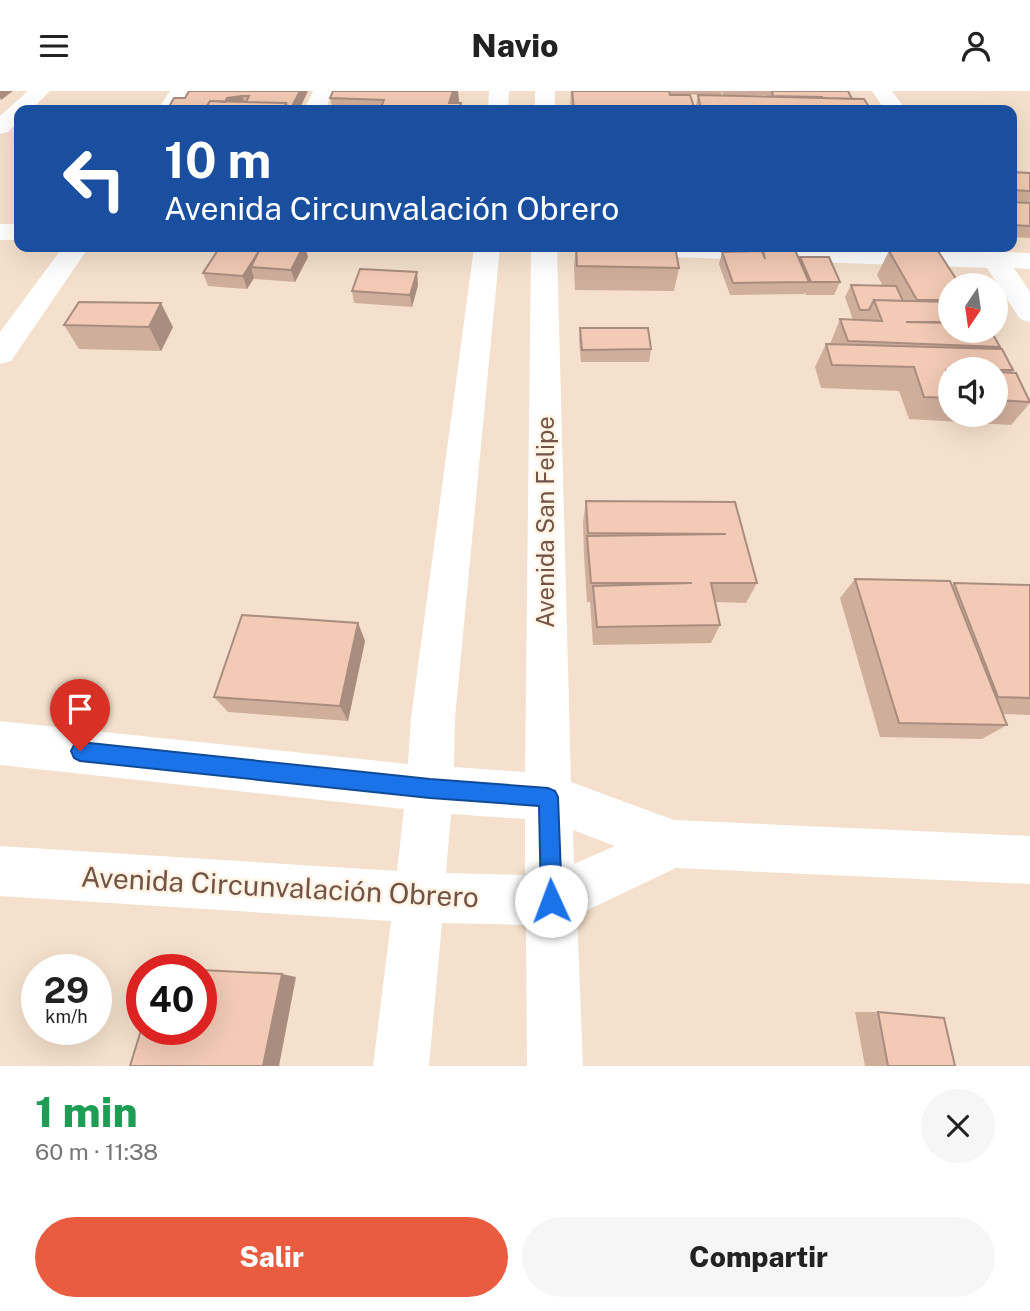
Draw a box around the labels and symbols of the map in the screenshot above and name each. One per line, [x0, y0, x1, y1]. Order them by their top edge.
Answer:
north arrow [938, 273, 1008, 343]
street label: Avenida San Felipe [531, 416, 559, 628]
pin [50, 679, 110, 751]
street label: Avenida Circunvalación Obrero [80, 860, 480, 913]
position arrow [514, 864, 588, 938]
speed limit sign: 40 [126, 954, 217, 1045]

